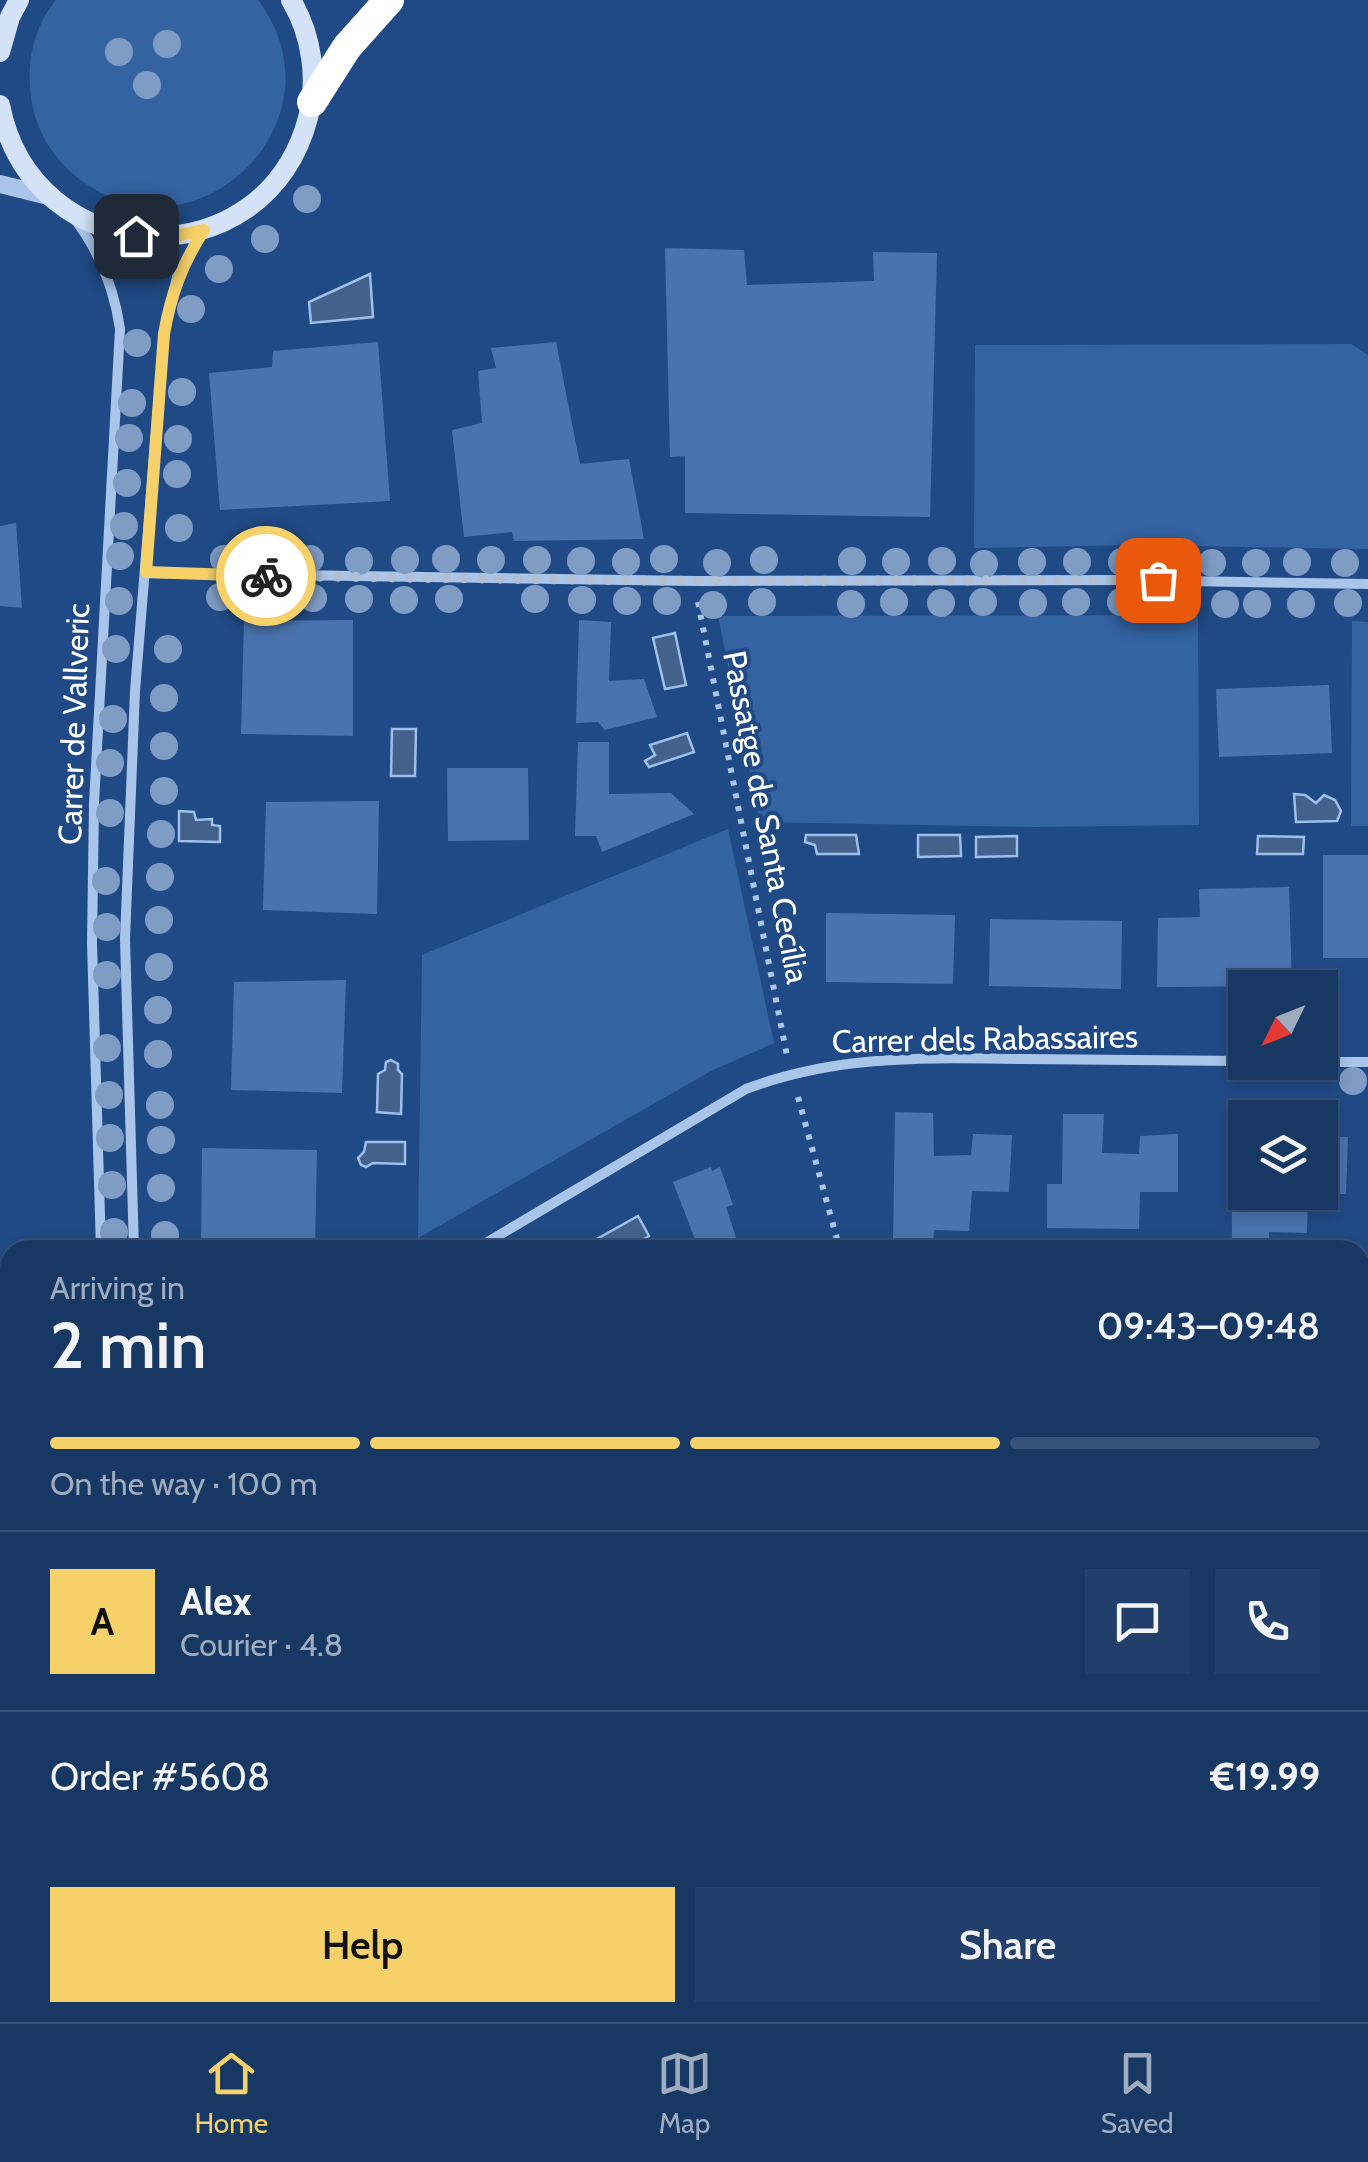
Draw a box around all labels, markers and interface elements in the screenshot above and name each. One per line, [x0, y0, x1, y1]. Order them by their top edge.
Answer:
pin [94, 194, 179, 279]
icon: home [109, 209, 164, 264]
courier [216, 526, 316, 626]
pin [1116, 538, 1201, 623]
icon: bike [239, 549, 294, 604]
icon: bag [1131, 553, 1186, 608]
street label: Carrer de Vallveric [50, 603, 97, 845]
street label: Passatge de Santa Cecília [715, 647, 818, 987]
north arrow [1228, 970, 1338, 1080]
map controls [1228, 970, 1338, 1210]
street label: Carrer dels Rabassaires [832, 1016, 1138, 1061]
button: layers [1228, 1100, 1338, 1210]
text: Arriving in [50, 1268, 185, 1307]
text: 09:43–09:48 [1097, 1302, 1320, 1349]
text: 2 min [50, 1305, 207, 1384]
text: On the way · 100 m [50, 1464, 318, 1503]
button: chat [1085, 1569, 1190, 1674]
button: phone [1215, 1569, 1320, 1674]
text: Alex [180, 1578, 251, 1625]
text: A [91, 1598, 114, 1645]
text: Courier · 4.8 [180, 1625, 343, 1664]
text: Order #5608 [50, 1753, 270, 1800]
text: €19.99 [1210, 1753, 1320, 1800]
button: Help [50, 1887, 675, 2002]
button: Share [695, 1887, 1320, 2002]
tab: Home [194, 2046, 268, 2140]
tab: Map [657, 2046, 712, 2140]
tab: Saved [1101, 2046, 1174, 2140]

